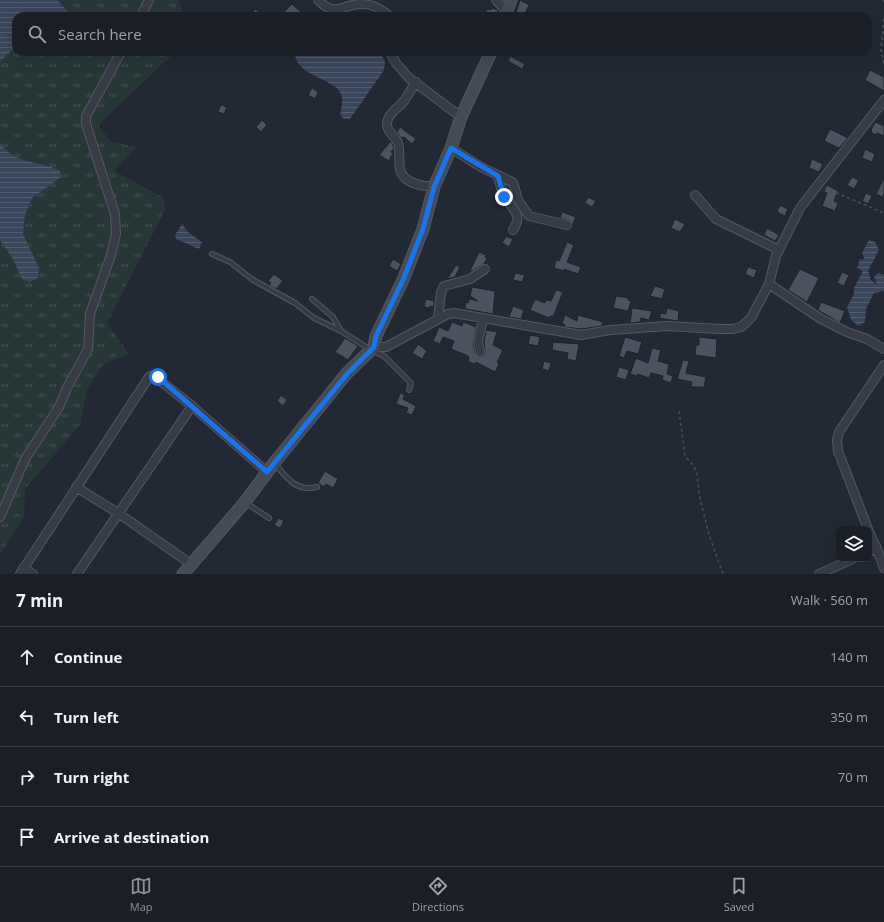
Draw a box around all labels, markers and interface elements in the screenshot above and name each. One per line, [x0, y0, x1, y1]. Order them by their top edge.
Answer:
search box [12, 12, 872, 56]
icon: search [26, 23, 48, 45]
text: Search here [58, 24, 142, 44]
route end [495, 188, 513, 206]
route start [149, 368, 167, 386]
map controls [836, 526, 872, 562]
button: layers [836, 526, 872, 562]
text: 7 min [16, 589, 63, 612]
text: Walk · 560 m [791, 591, 868, 609]
icon: ahead [16, 646, 38, 668]
text: Continue [54, 647, 122, 667]
text: 140 m [830, 648, 868, 666]
icon: left [16, 706, 38, 728]
text: Turn left [54, 707, 119, 727]
text: 350 m [830, 708, 868, 726]
icon: right [16, 766, 38, 788]
text: Turn right [54, 767, 129, 787]
text: 70 m [838, 768, 868, 786]
icon: arrive [16, 826, 38, 848]
text: Arrive at destination [54, 827, 209, 847]
tab: Map [130, 875, 153, 914]
tab: Directions [412, 875, 464, 914]
tab: Saved [724, 875, 754, 914]

